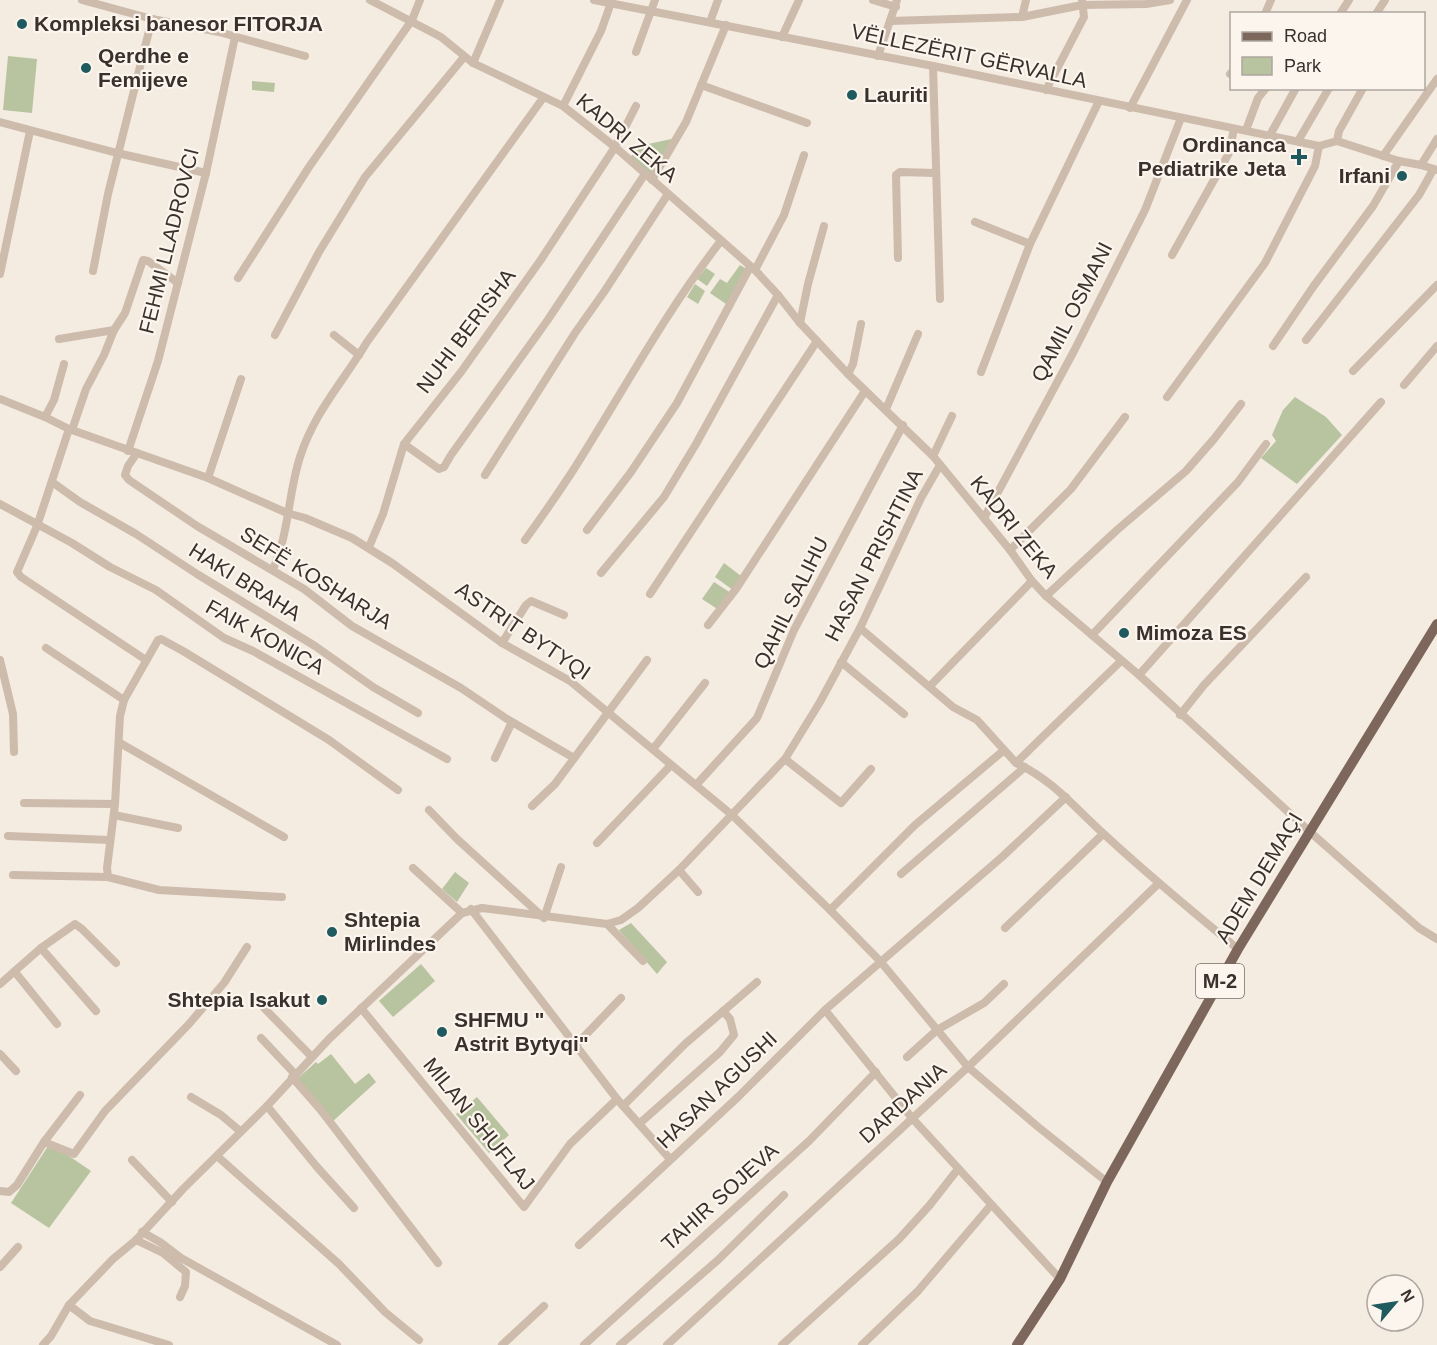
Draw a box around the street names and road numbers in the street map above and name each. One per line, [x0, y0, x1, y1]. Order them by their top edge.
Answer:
street label: VËLLEZËRIT GËRVALLA [849, 19, 1089, 92]
street label: KADRI ZEKA [572, 89, 683, 187]
street label: FEHMI LLADROVCI [134, 146, 203, 336]
street label: QAMIL OSMANI [1027, 238, 1117, 385]
street label: NUHI BERISHA [411, 264, 520, 397]
street label: HASAN PRISHTINA [820, 465, 927, 645]
street label: KADRI ZEKA [966, 471, 1063, 582]
street label: SEFË KOSHARJA [236, 522, 396, 633]
street label: QAHIL SALIHU [749, 533, 832, 673]
street label: HAKI BRAHA [185, 538, 305, 625]
street label: ASTRIT BYTYQI [452, 577, 595, 684]
street label: FAIK KONICA [202, 595, 328, 679]
street label: ADEM DEMAÇI [1211, 808, 1307, 947]
road number: M-2 [1196, 964, 1244, 998]
street label: HASAN AGUSHI [652, 1027, 781, 1153]
street label: MILAN SHUFLAJ [419, 1053, 540, 1194]
street label: DARDANIA [855, 1058, 951, 1147]
street label: TAHIR SOJEVA [657, 1138, 783, 1255]

